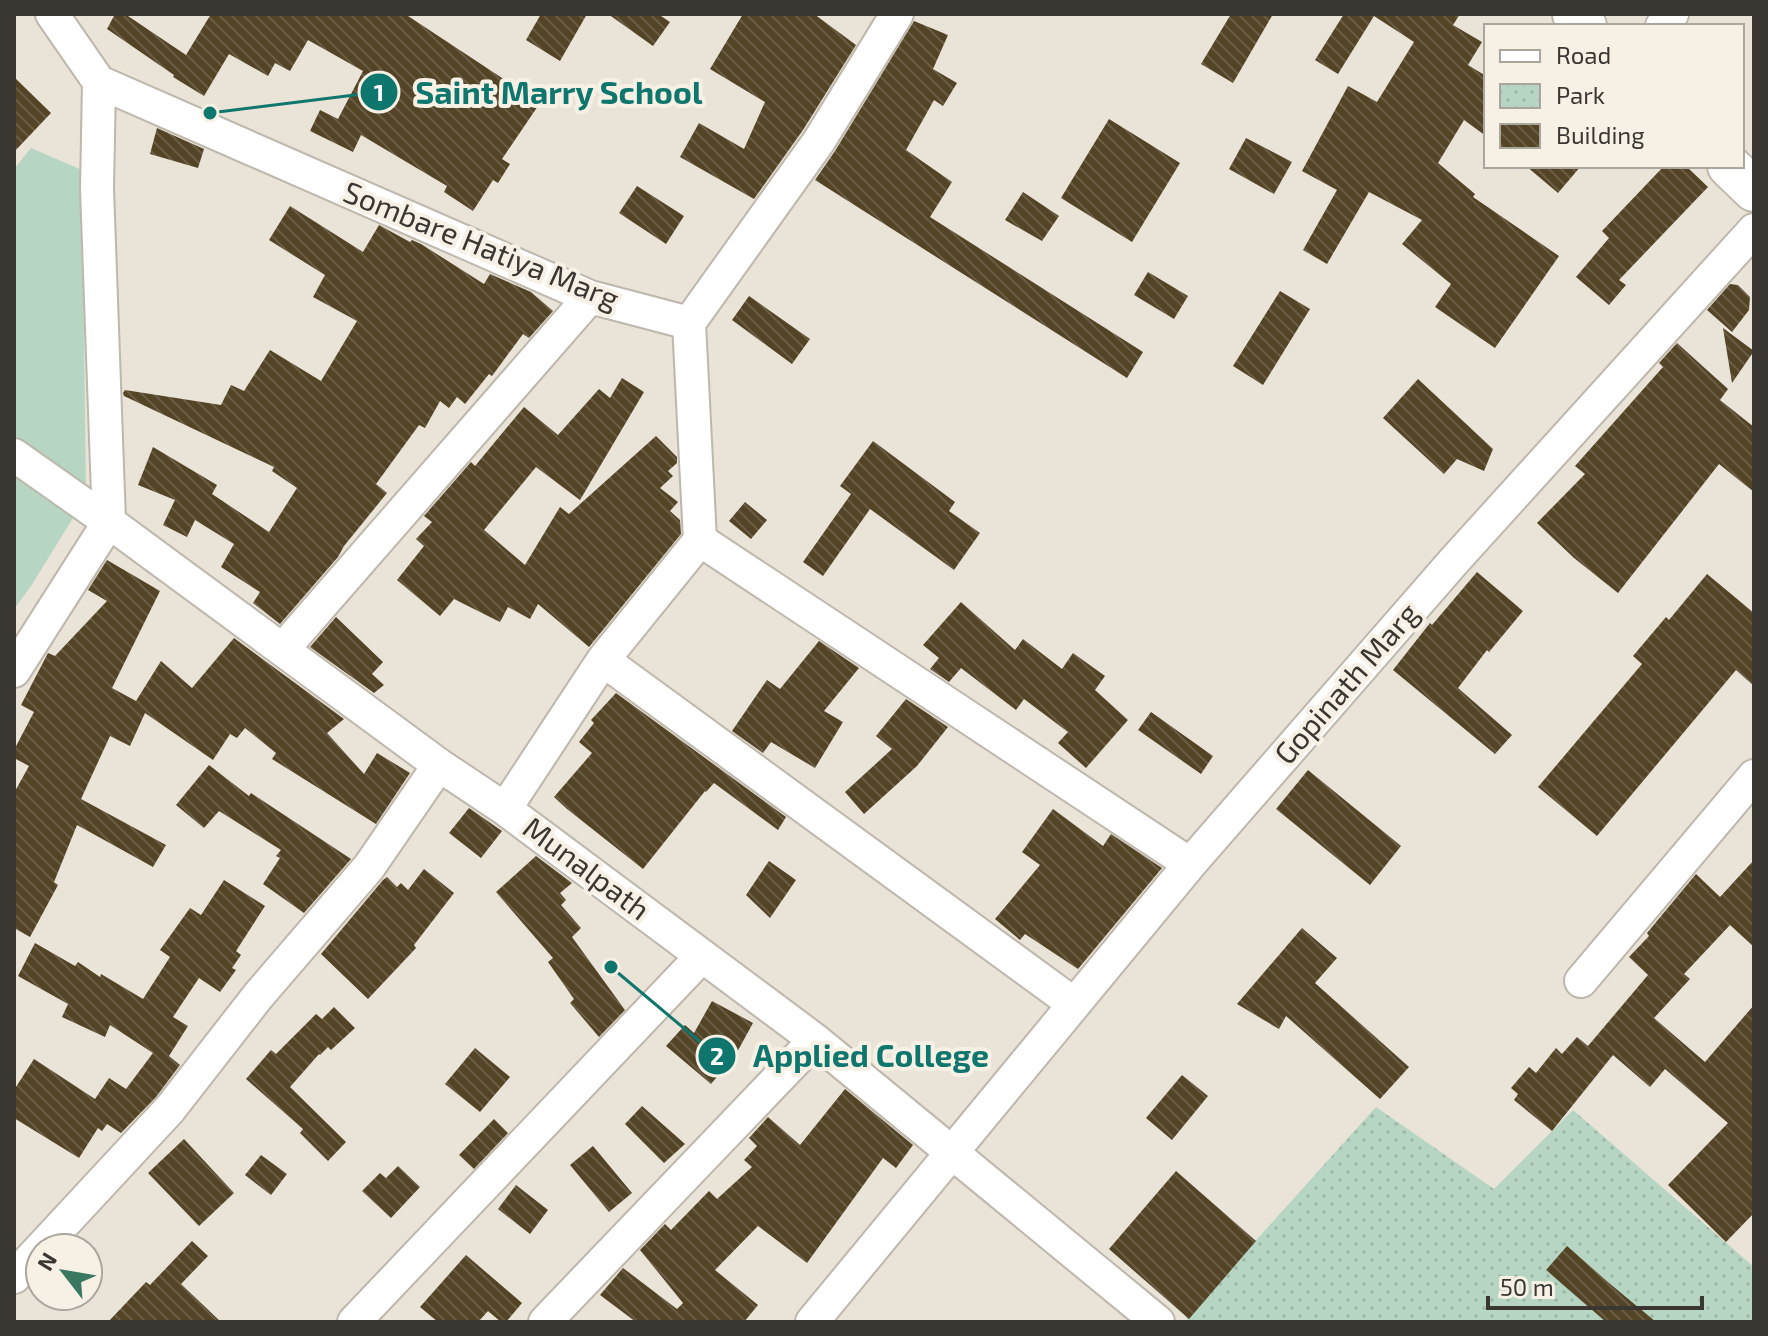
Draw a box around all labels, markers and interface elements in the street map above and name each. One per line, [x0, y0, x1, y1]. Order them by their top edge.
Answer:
legend [1484, 24, 1744, 168]
text: Road [1556, 40, 1611, 69]
callout: Saint Marry School [359, 64, 718, 120]
text: Saint Marry School [416, 72, 703, 111]
text: 1 [374, 77, 384, 106]
text: Park [1556, 80, 1605, 109]
text: Building [1556, 120, 1645, 149]
street label: Sombare Hatiya Marg [339, 172, 625, 316]
street label: Gopinath Marg [1266, 595, 1425, 771]
street label: Munalpath [517, 808, 658, 927]
callout: Applied College [697, 1028, 1005, 1084]
text: Applied College [753, 1035, 989, 1073]
text: 2 [710, 1041, 724, 1070]
north arrow [24, 1232, 104, 1312]
text: N [31, 1248, 61, 1275]
scale bar [1488, 1260, 1702, 1310]
text: 50 m [1500, 1272, 1554, 1301]

